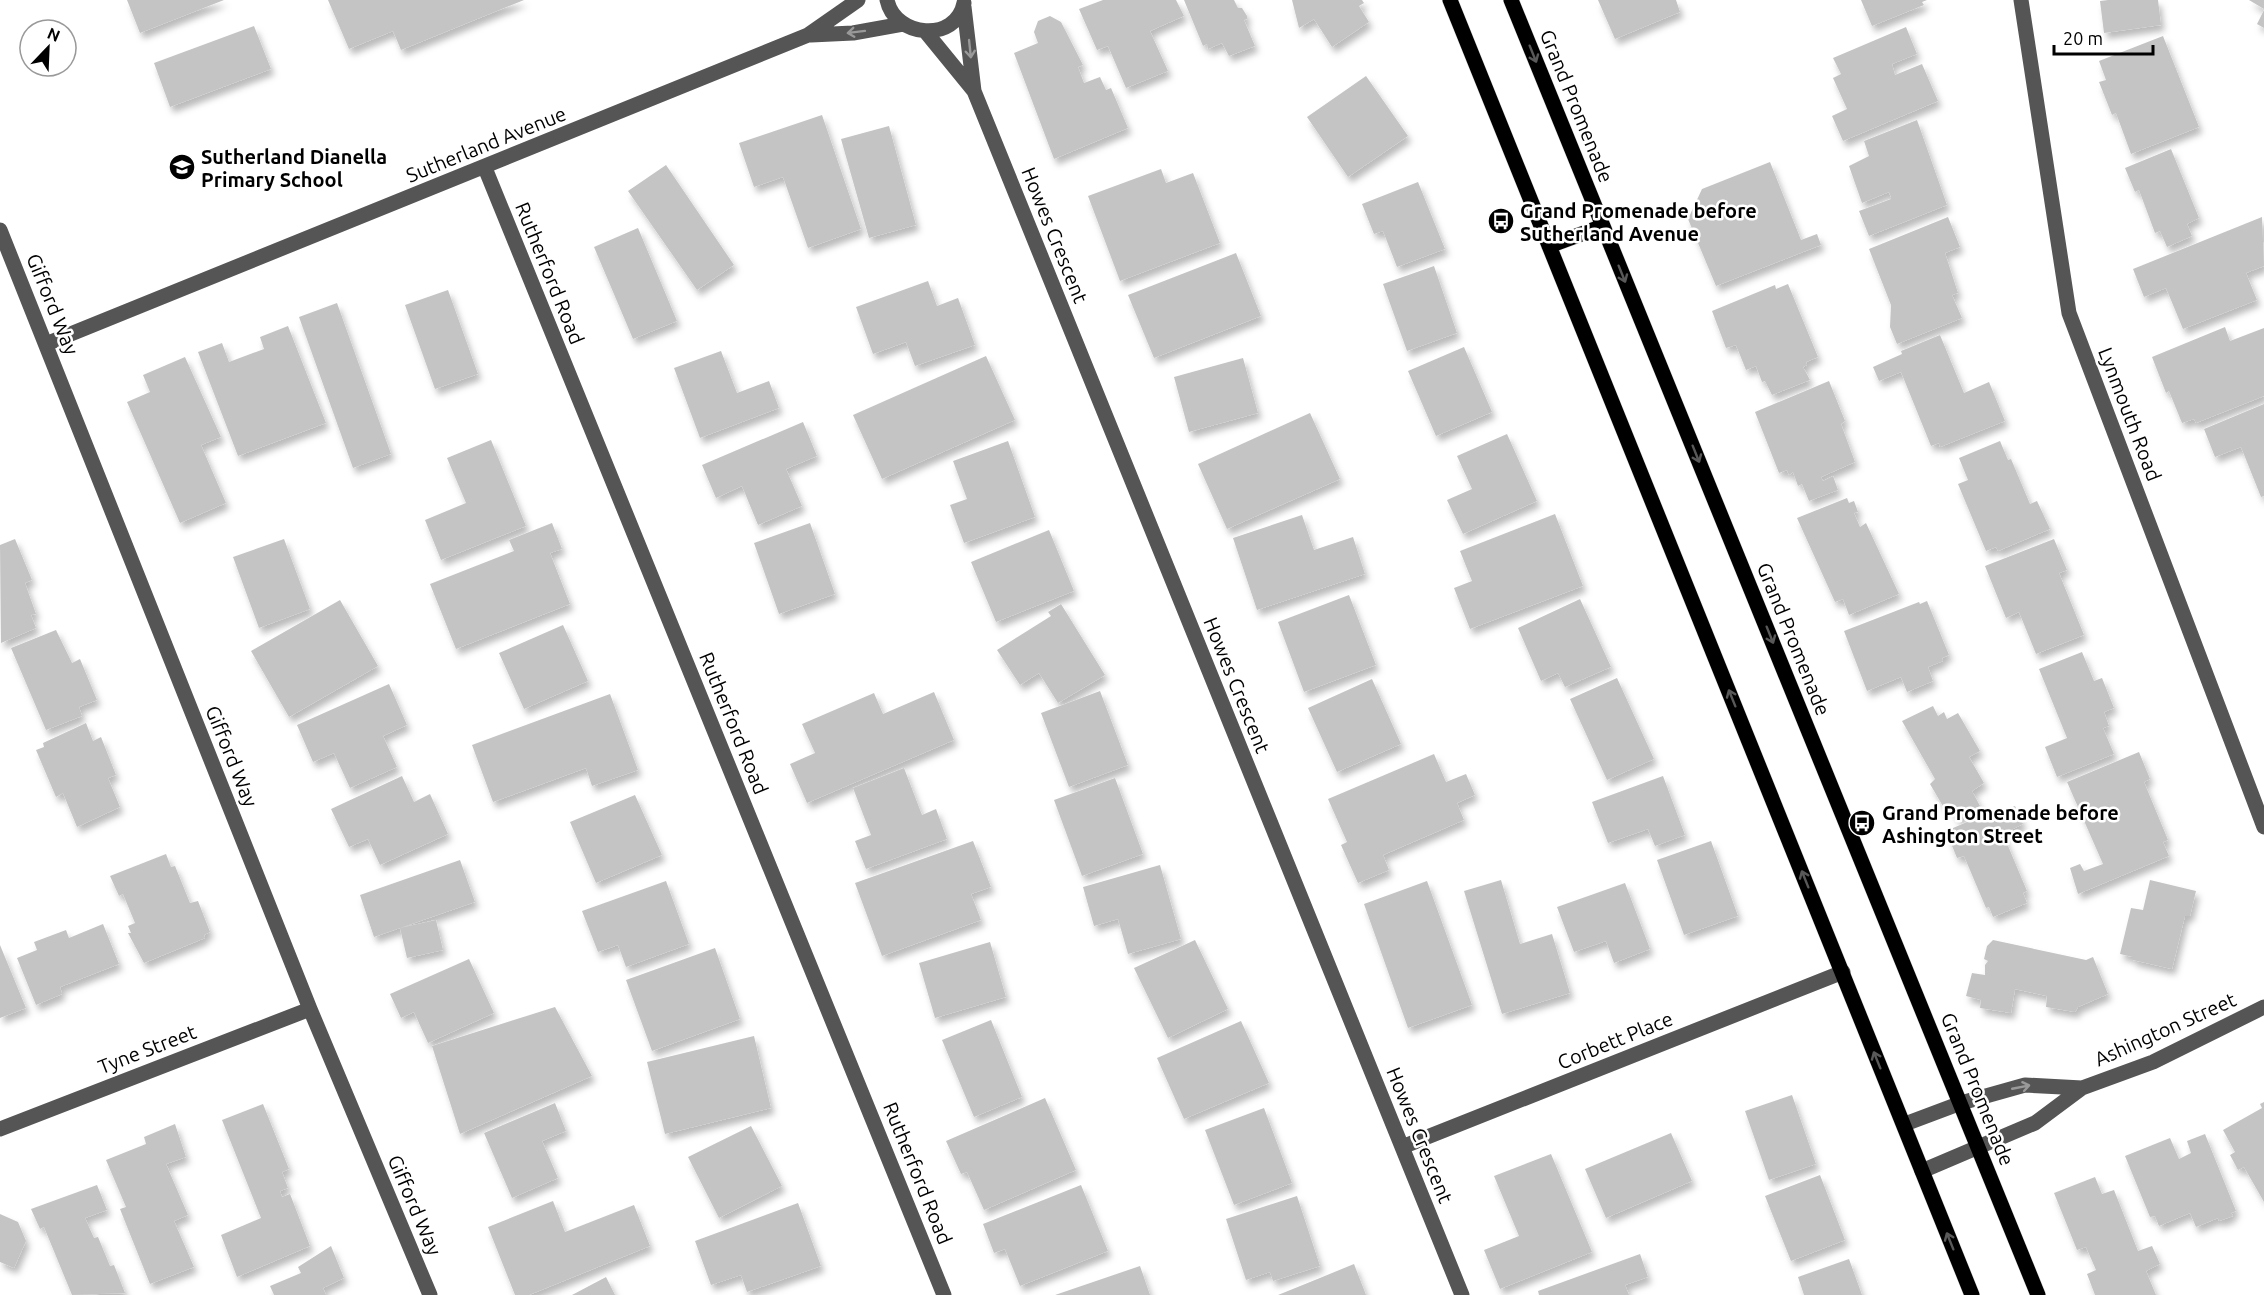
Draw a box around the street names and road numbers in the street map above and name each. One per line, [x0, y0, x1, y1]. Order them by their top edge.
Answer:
street label: Grand Promenade [1536, 26, 1618, 186]
street label: Sutherland Avenue [403, 101, 569, 187]
street label: Howes Crescent [1017, 164, 1093, 306]
street label: Rutherford Road [511, 199, 589, 347]
street label: Gifford Way [22, 250, 84, 358]
street label: Lynmouth Road [2094, 344, 2166, 484]
street label: Grand Promenade [1753, 559, 1835, 719]
street label: Howes Crescent [1199, 614, 1275, 756]
street label: Rutherford Road [695, 649, 773, 797]
street label: Gifford Way [201, 702, 263, 810]
street label: Ashington Street [2091, 987, 2239, 1071]
street label: Corbett Place [1554, 1006, 1676, 1074]
street label: Grand Promenade [1937, 1009, 2019, 1169]
street label: Tyne Street [95, 1020, 199, 1078]
street label: Howes Crescent [1382, 1064, 1458, 1206]
street label: Rutherford Road [879, 1099, 957, 1247]
street label: Gifford Way [384, 1151, 447, 1259]

